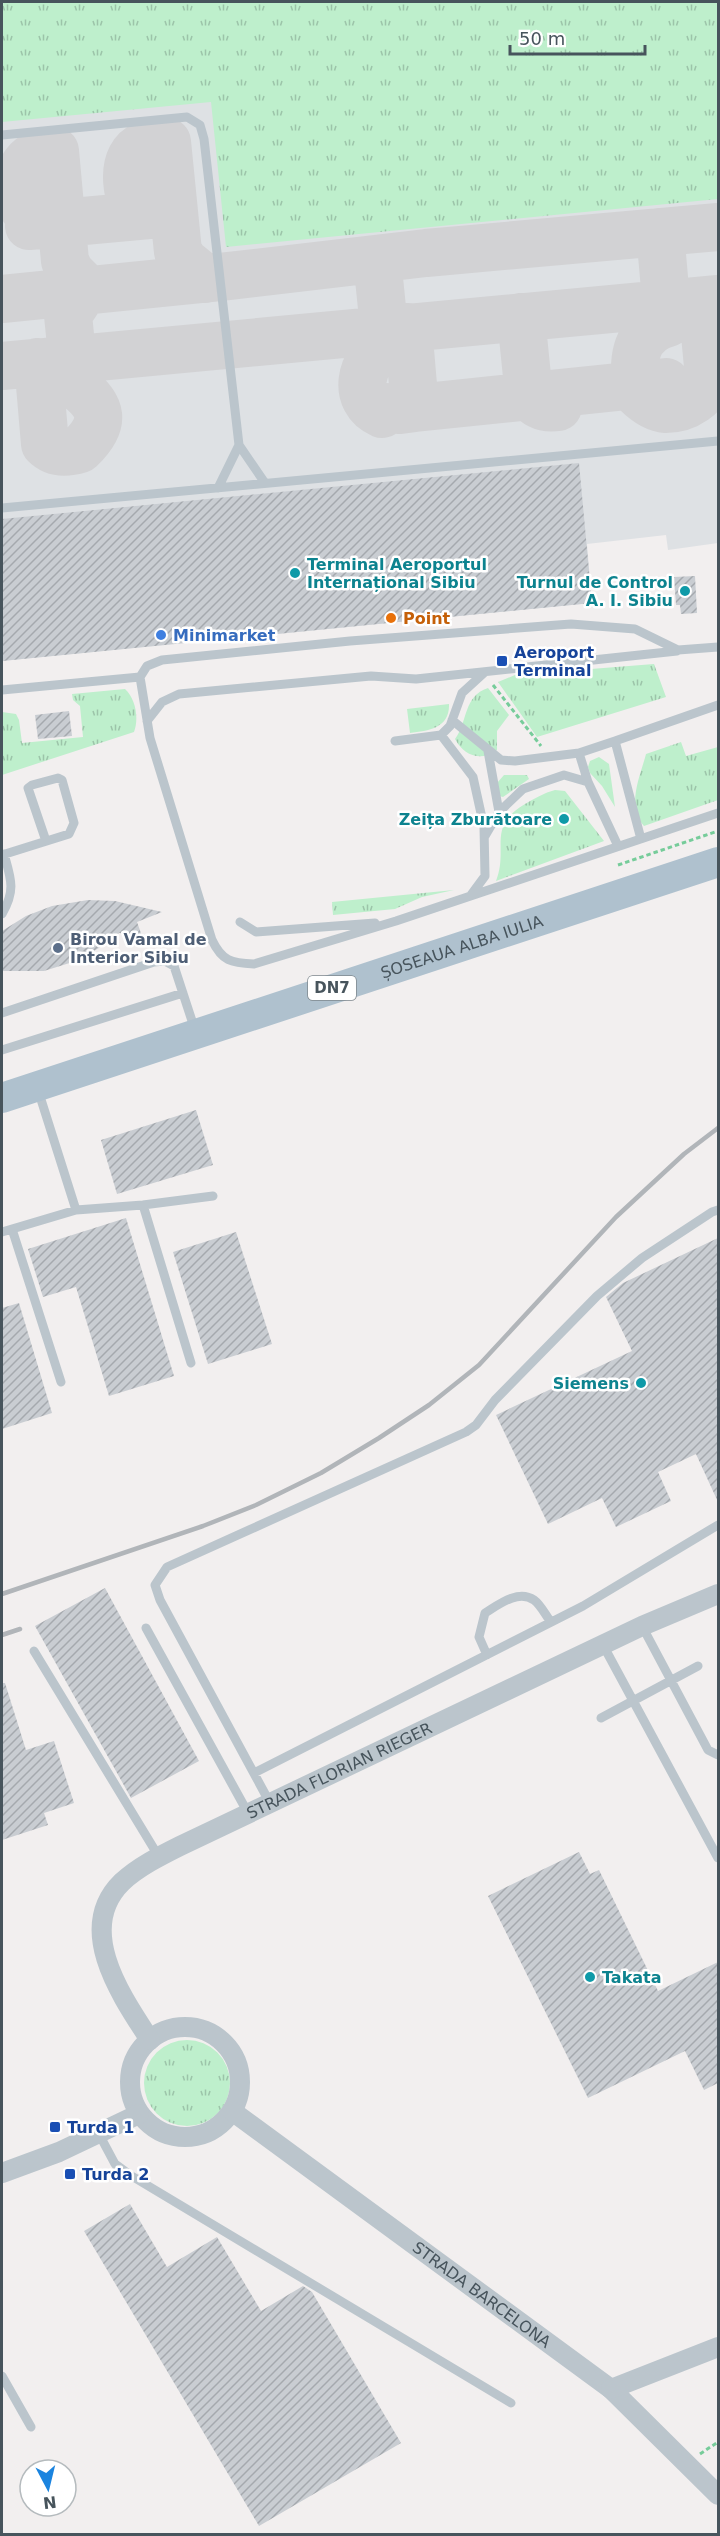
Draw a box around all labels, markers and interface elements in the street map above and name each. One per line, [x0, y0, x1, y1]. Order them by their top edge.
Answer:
scale bar [510, 18, 645, 56]
text: 50 m [519, 28, 565, 49]
place label: Terminal Aeroportul Internațional Sibiu [307, 555, 487, 592]
marker: Terminal Aeroportul Internațional Sibiu [288, 566, 302, 580]
place label: Turnul de Control A. I. Sibiu [517, 573, 673, 610]
marker: Turnul de Control A. I. Sibiu [678, 584, 692, 598]
place label: Point [403, 609, 451, 628]
marker: Point [384, 611, 398, 625]
place label: Minimarket [173, 626, 276, 645]
marker: Minimarket [154, 628, 168, 642]
place label: Aeroport Terminal [514, 643, 594, 680]
marker: Aeroport Terminal [495, 654, 509, 668]
place label: Zeița Zburătoare [399, 810, 552, 829]
marker: Zeița Zburătoare [557, 812, 571, 826]
street label: ȘOSEAUA ALBA IULIA [378, 911, 545, 983]
place label: Birou Vamal de Interior Sibiu [70, 930, 207, 967]
marker: Birou Vamal de Interior Sibiu [51, 941, 65, 955]
road number: DN7 [308, 976, 356, 1000]
place label: Siemens [553, 1374, 629, 1393]
marker: Siemens [634, 1376, 648, 1390]
street label: STRADA FLORIAN RIEGER [243, 1719, 435, 1823]
place label: Takata [602, 1968, 662, 1987]
marker: Takata [583, 1970, 597, 1984]
place label: Turda 1 [67, 2118, 134, 2137]
marker: Turda 1 [48, 2120, 62, 2134]
place label: Turda 2 [82, 2165, 149, 2184]
marker: Turda 2 [63, 2167, 77, 2181]
street label: STRADA BARCELONA [409, 2238, 555, 2352]
north arrow [18, 2458, 78, 2518]
text: N [42, 2492, 58, 2513]

